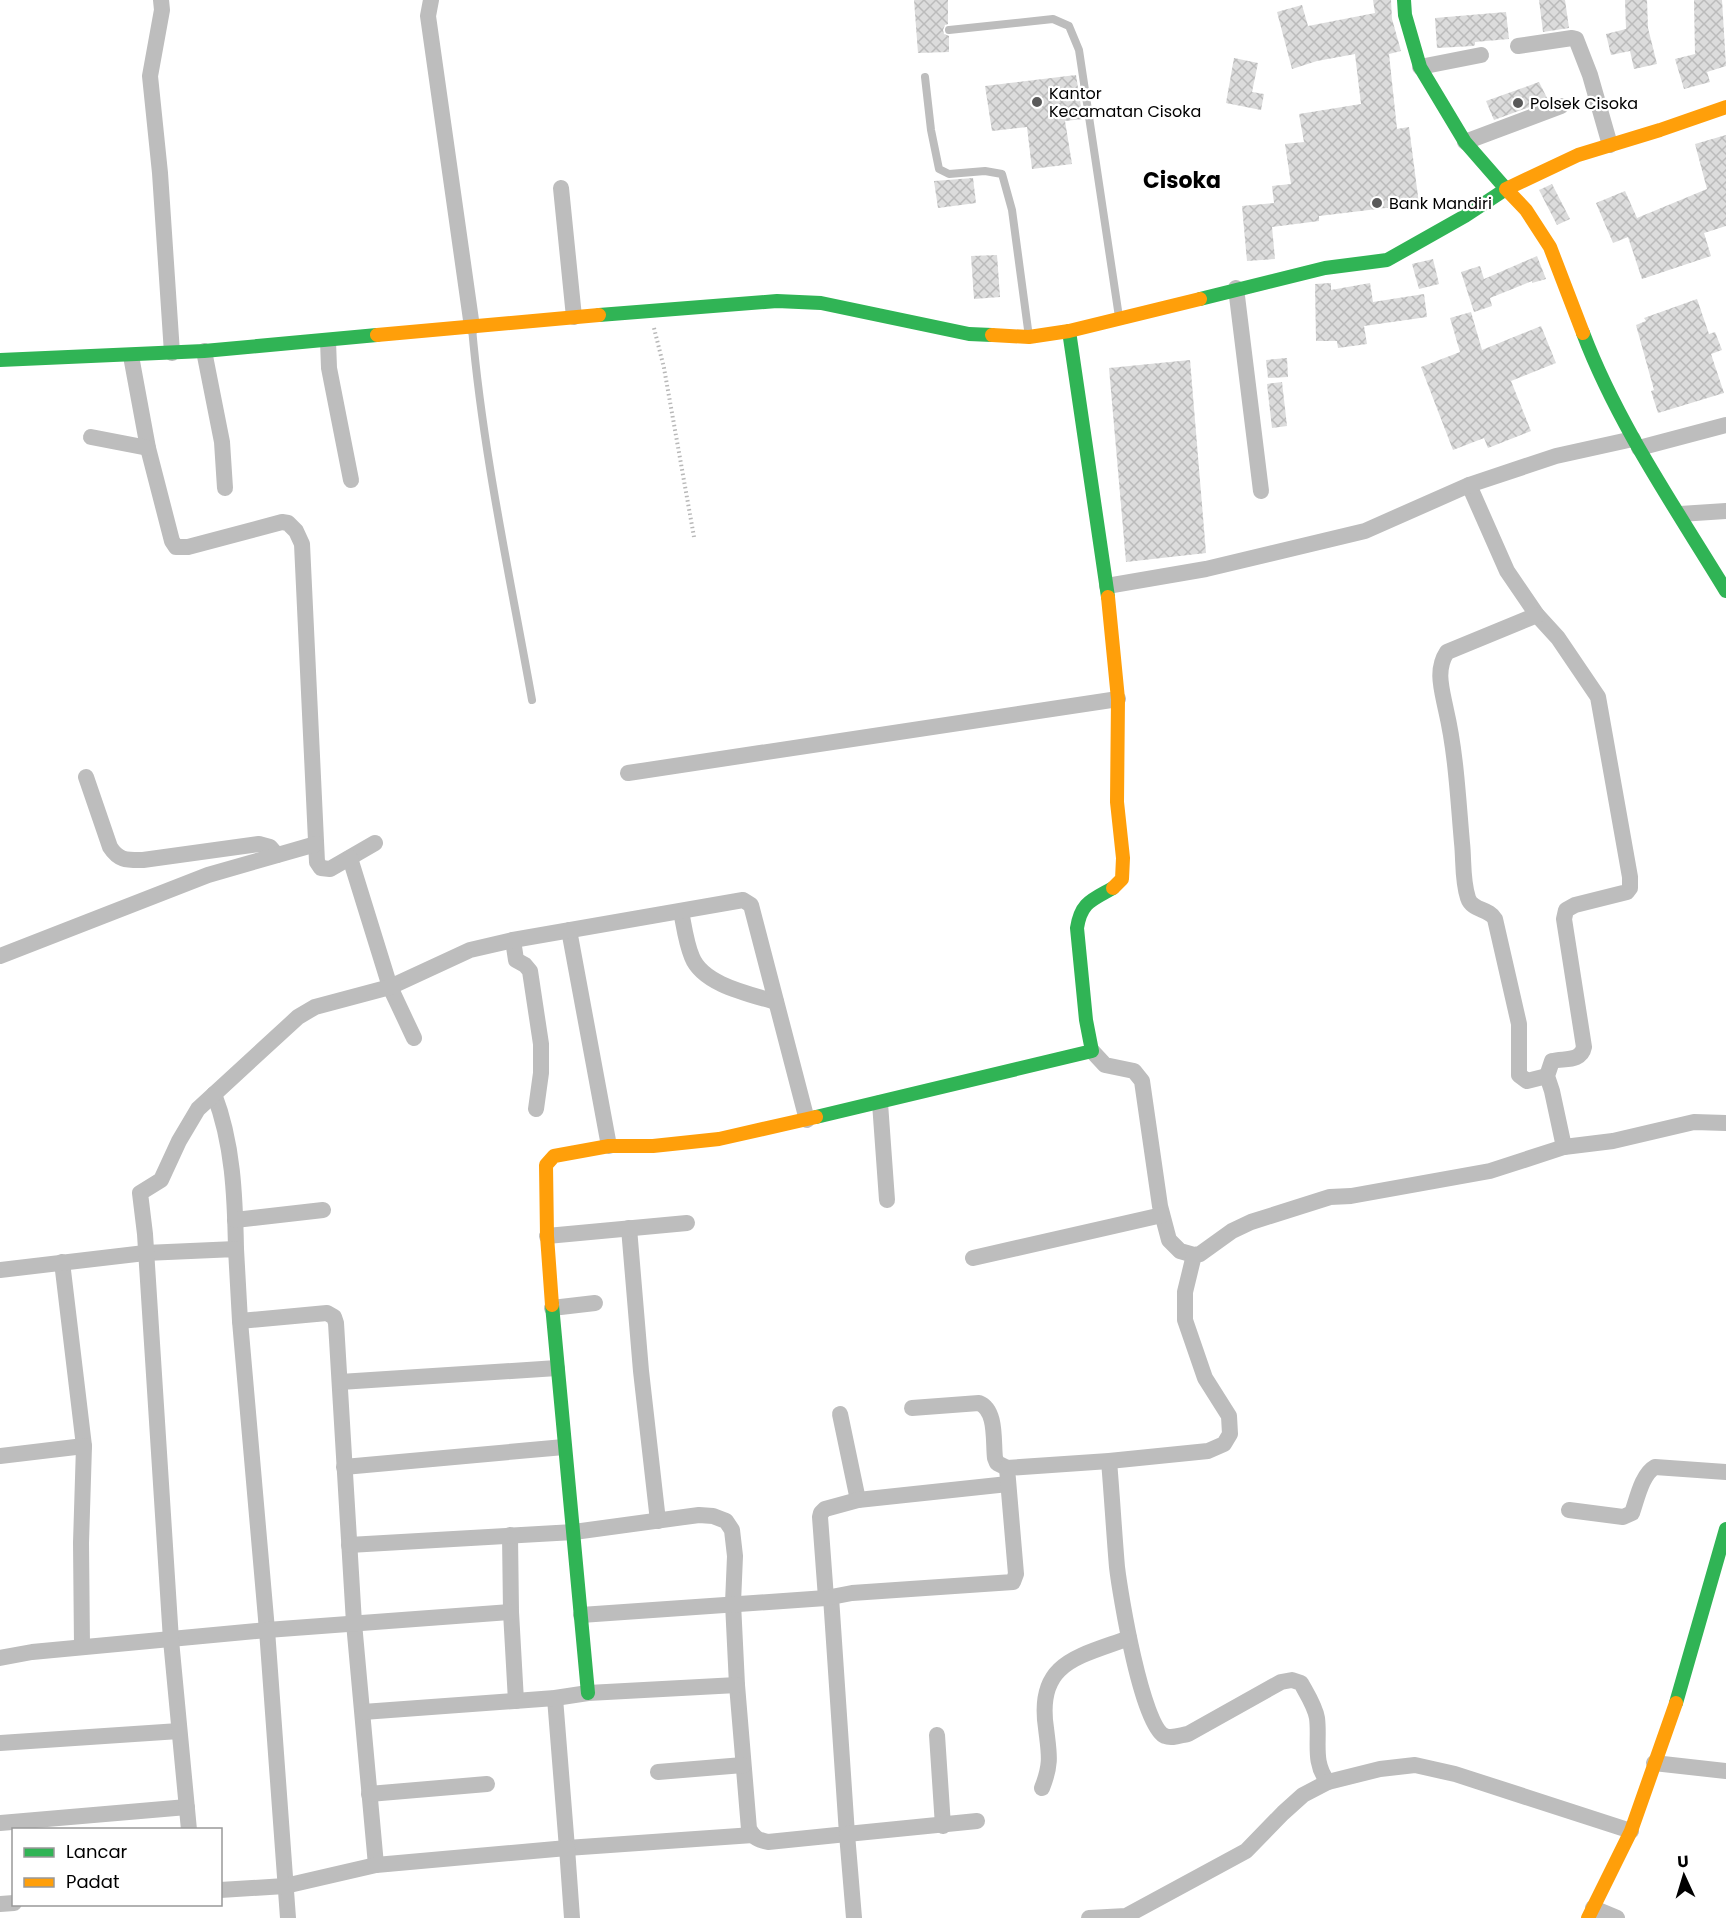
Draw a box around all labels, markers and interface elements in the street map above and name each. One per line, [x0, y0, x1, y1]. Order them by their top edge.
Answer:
place label: Kantor Kecamatan Cisoka [1049, 82, 1201, 123]
place label: Polsek Cisoka [1530, 92, 1638, 115]
marker: Kantor Kecamatan Cisoka [1030, 95, 1044, 109]
marker: Polsek Cisoka [1511, 96, 1525, 110]
district label: Cisoka [1143, 165, 1221, 196]
place label: Bank Mandiri [1389, 192, 1492, 215]
marker: Bank Mandiri [1370, 196, 1384, 210]
legend [12, 1828, 222, 1906]
text: Lancar [66, 1839, 128, 1864]
north arrow [1654, 1846, 1714, 1906]
text: U [1677, 1850, 1689, 1873]
text: Padat [66, 1869, 119, 1894]

